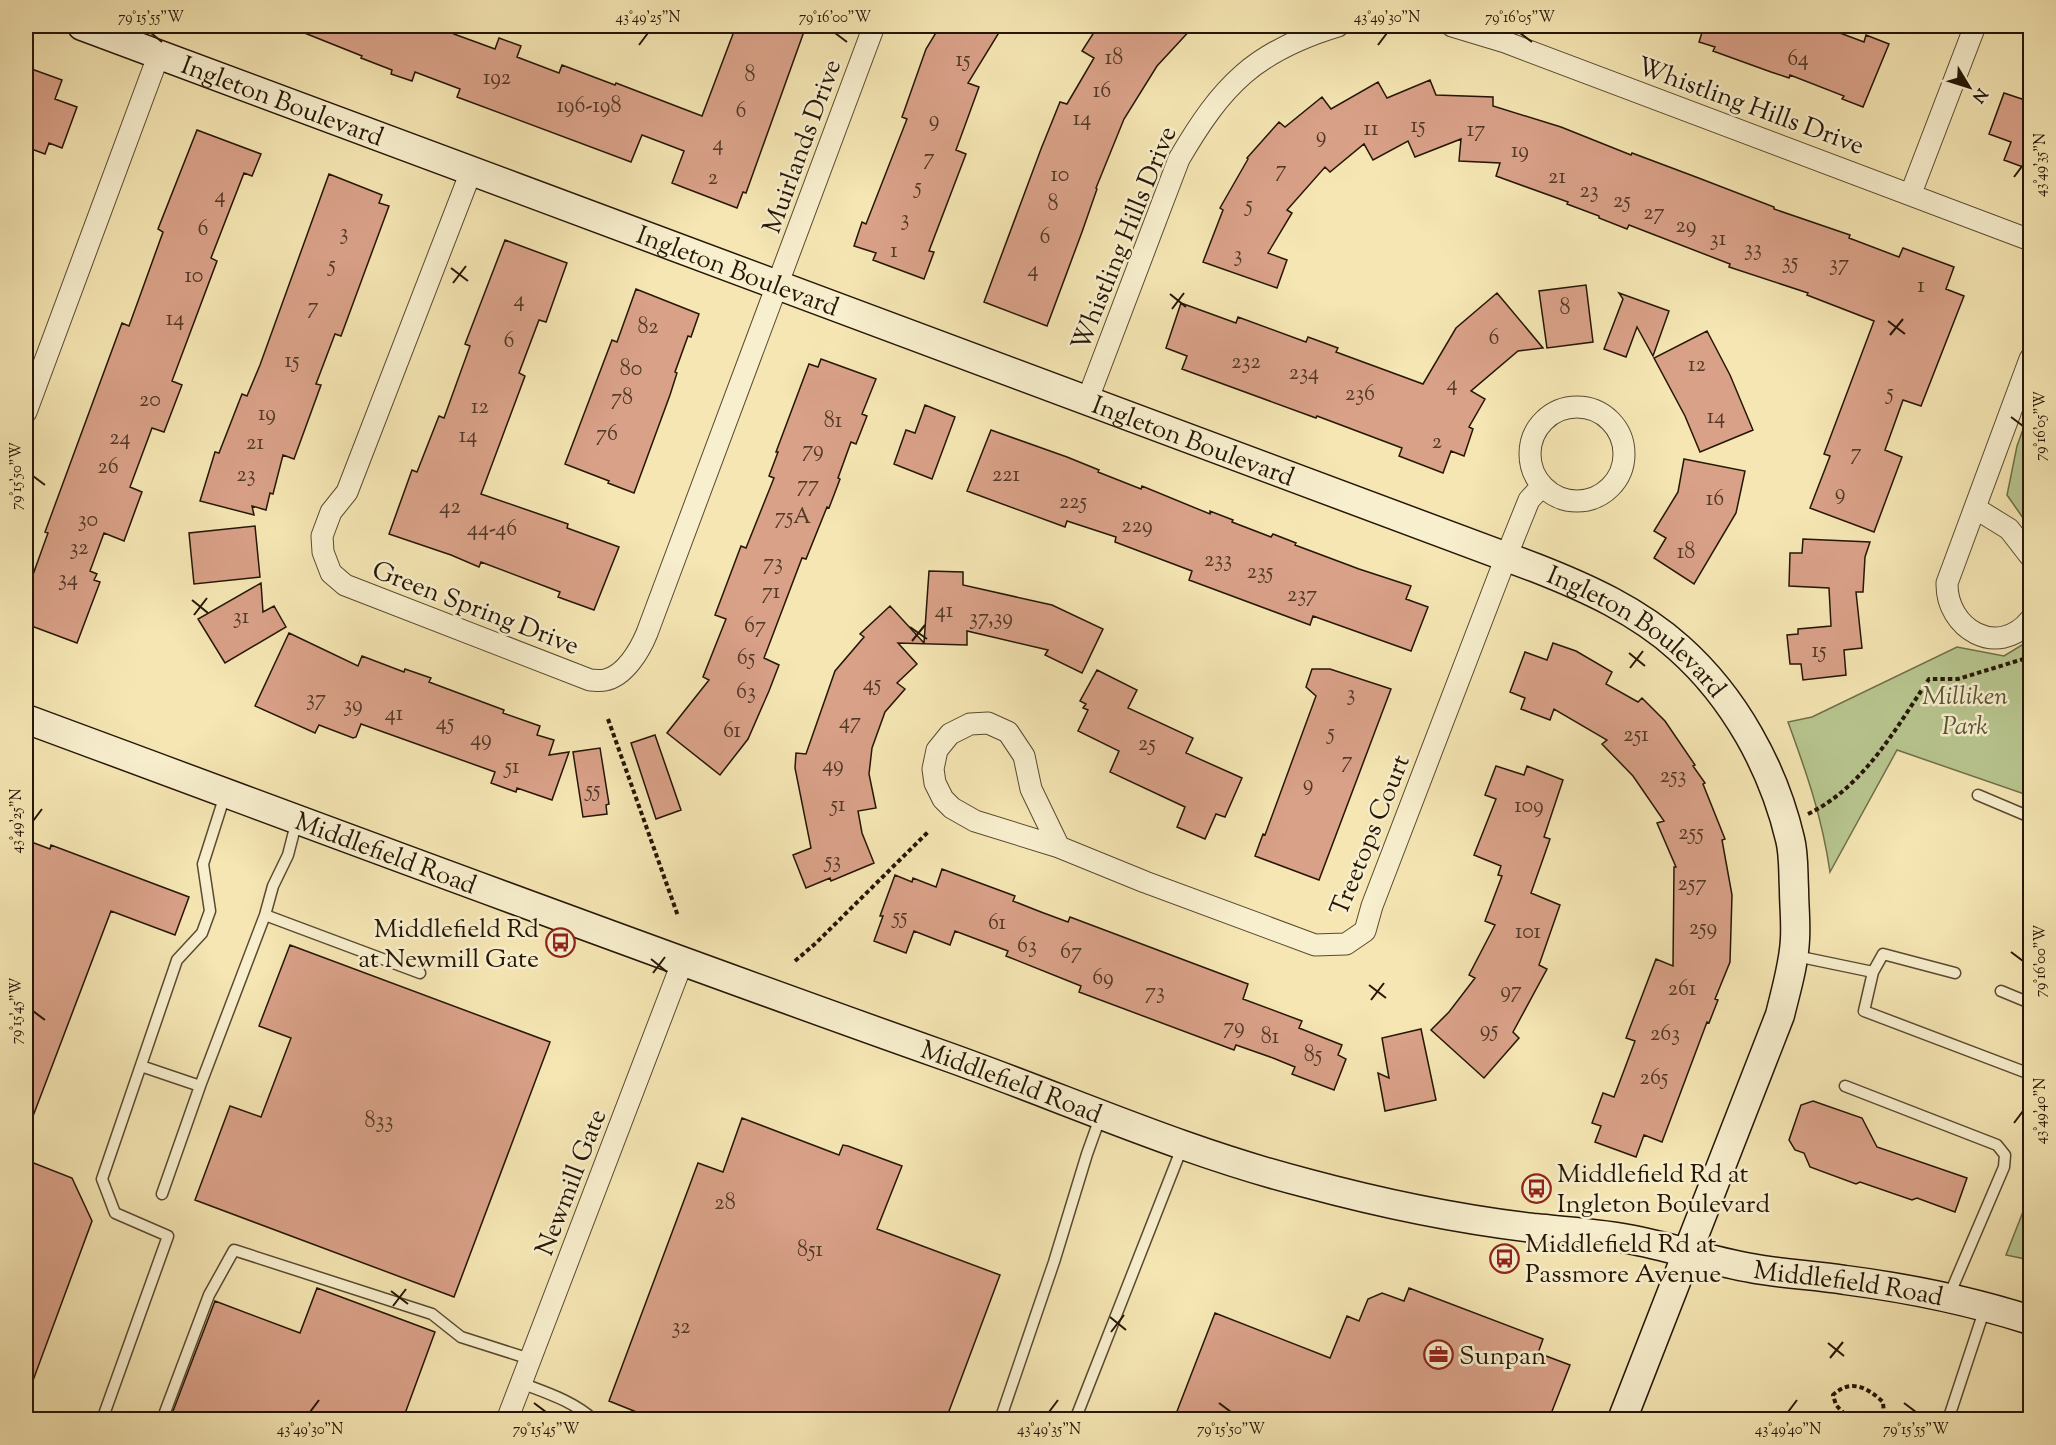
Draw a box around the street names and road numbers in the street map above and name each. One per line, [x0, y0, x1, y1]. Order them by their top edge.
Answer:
street label: Ingleton Boulevard [175, 48, 388, 158]
street label: Whistling Hills Drive [1631, 49, 1869, 166]
street label: Muirlands Drive [755, 55, 852, 239]
street label: Whistling Hills Drive [1063, 121, 1187, 357]
street label: Ingleton Boulevard [631, 218, 844, 327]
street label: Ingleton Boulevard [1086, 388, 1299, 497]
street label: Green Spring Drive [366, 553, 584, 666]
street label: Ingleton Boulevard [1541, 558, 1734, 707]
street label: Treetops Court [1322, 750, 1421, 922]
street label: Middlefield Road [289, 804, 482, 905]
street label: Middlefield Road [915, 1033, 1107, 1134]
street label: Newmill Gate [527, 1104, 617, 1262]
street label: Middlefield Road [1751, 1253, 1947, 1317]

